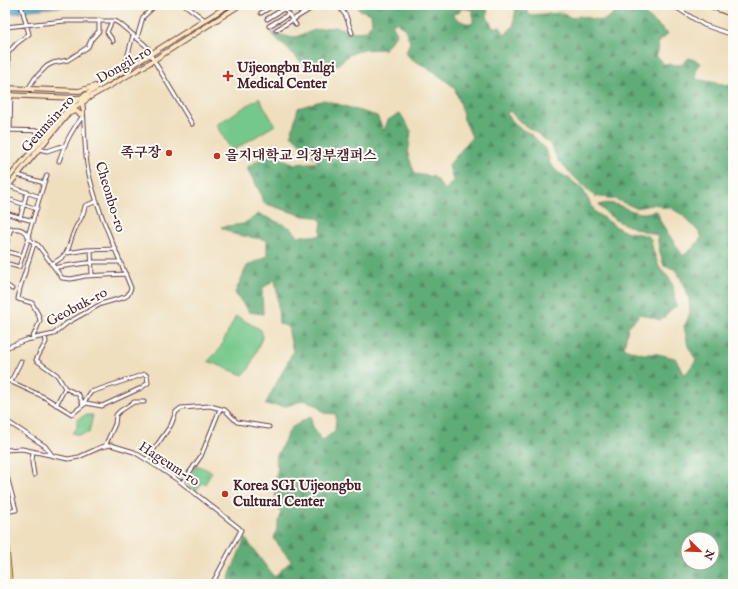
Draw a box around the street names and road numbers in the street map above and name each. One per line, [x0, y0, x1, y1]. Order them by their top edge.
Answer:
street label: Dongil-ro [93, 42, 155, 88]
street label: Geumsin-ro [18, 91, 79, 156]
street label: Cheonbo-ro [91, 159, 129, 235]
street label: Geobuk-ro [43, 283, 111, 331]
street label: Hageum-ro [135, 438, 203, 491]

